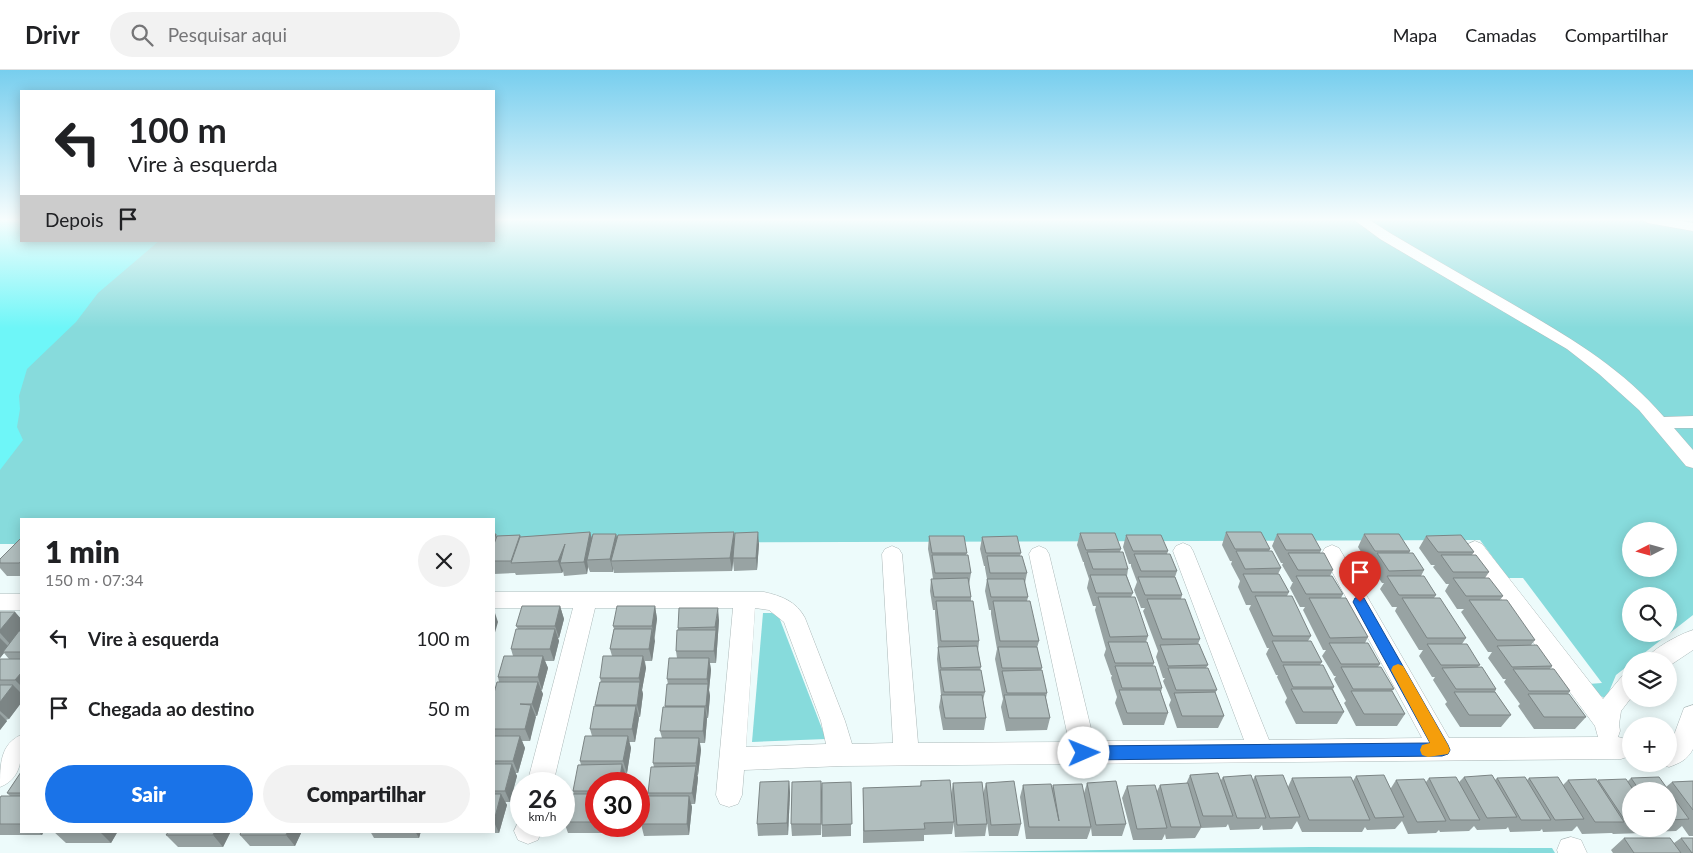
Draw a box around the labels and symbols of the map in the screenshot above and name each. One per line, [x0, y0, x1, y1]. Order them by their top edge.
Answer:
north arrow [1622, 522, 1678, 578]
pin [1339, 551, 1381, 602]
position arrow [1057, 726, 1109, 778]
speed limit sign: 30 [585, 772, 650, 837]

